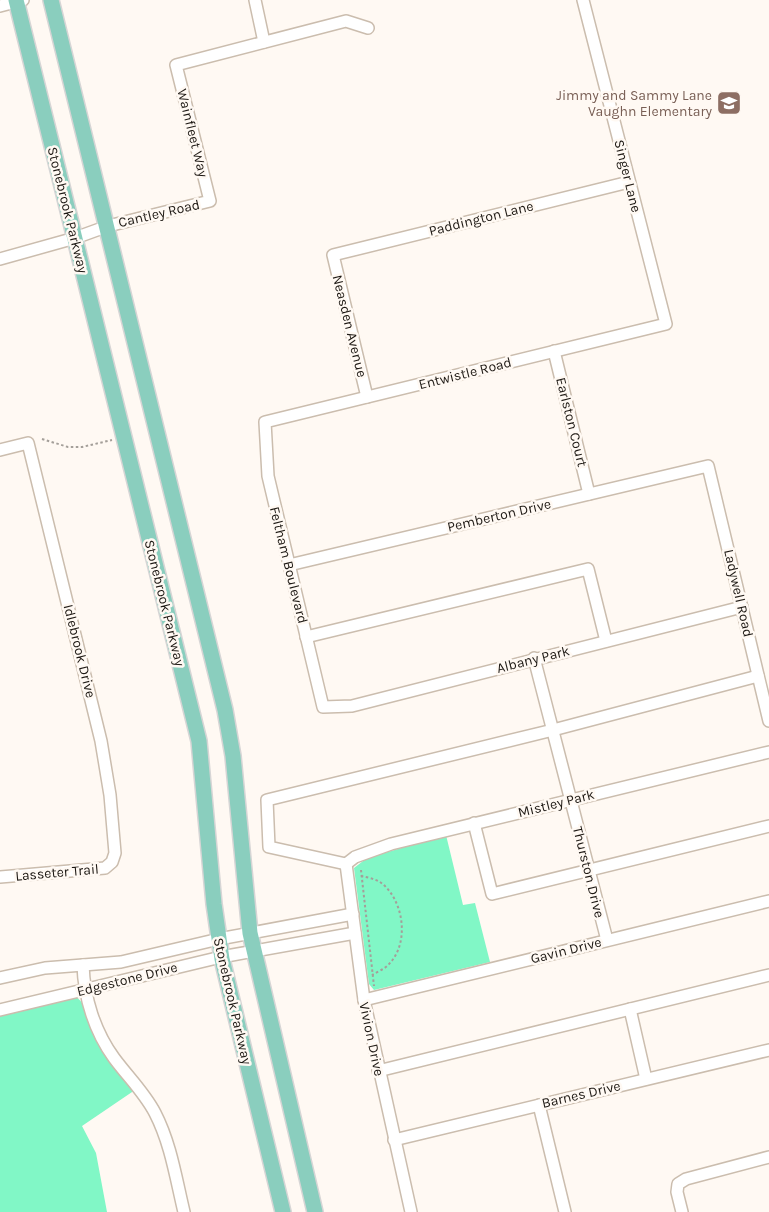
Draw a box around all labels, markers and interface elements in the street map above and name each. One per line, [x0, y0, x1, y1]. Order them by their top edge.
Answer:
street label: Wainfleet Way [173, 87, 212, 179]
place label: Jimmy and Sammy Lane Vaughn Elementary [556, 87, 712, 120]
school or university icon: Jimmy and Sammy Lane Vaughn Elementary [716, 90, 742, 116]
street label: Singer Lane [610, 138, 645, 214]
street label: Stonebrook Parkway [44, 145, 92, 276]
street label: Cantley Road [117, 196, 202, 231]
street label: Paddington Lane [427, 197, 535, 240]
street label: Neasden Avenue [329, 273, 370, 379]
street label: Entwistle Road [417, 354, 513, 393]
street label: Earlston Court [552, 376, 591, 469]
street label: Pemberton Drive [446, 495, 553, 536]
street label: Feltham Boulevard [266, 505, 311, 625]
street label: Stonebrook Parkway [141, 538, 189, 669]
street label: Ladywell Road [720, 547, 757, 639]
street label: Idlebrook Drive [60, 603, 99, 700]
street label: Albany Park [495, 642, 572, 677]
street label: Mistley Park [516, 786, 596, 821]
street label: Thurston Drive [569, 825, 608, 920]
street label: Lasseter Trail [15, 860, 100, 885]
street label: Gavin Drive [529, 933, 603, 967]
street label: Stonebrook Parkway [210, 936, 255, 1067]
street label: Edgestone Drive [75, 959, 179, 1000]
street label: Vivion Drive [355, 1000, 388, 1078]
street label: Barnes Drive [540, 1077, 622, 1112]

